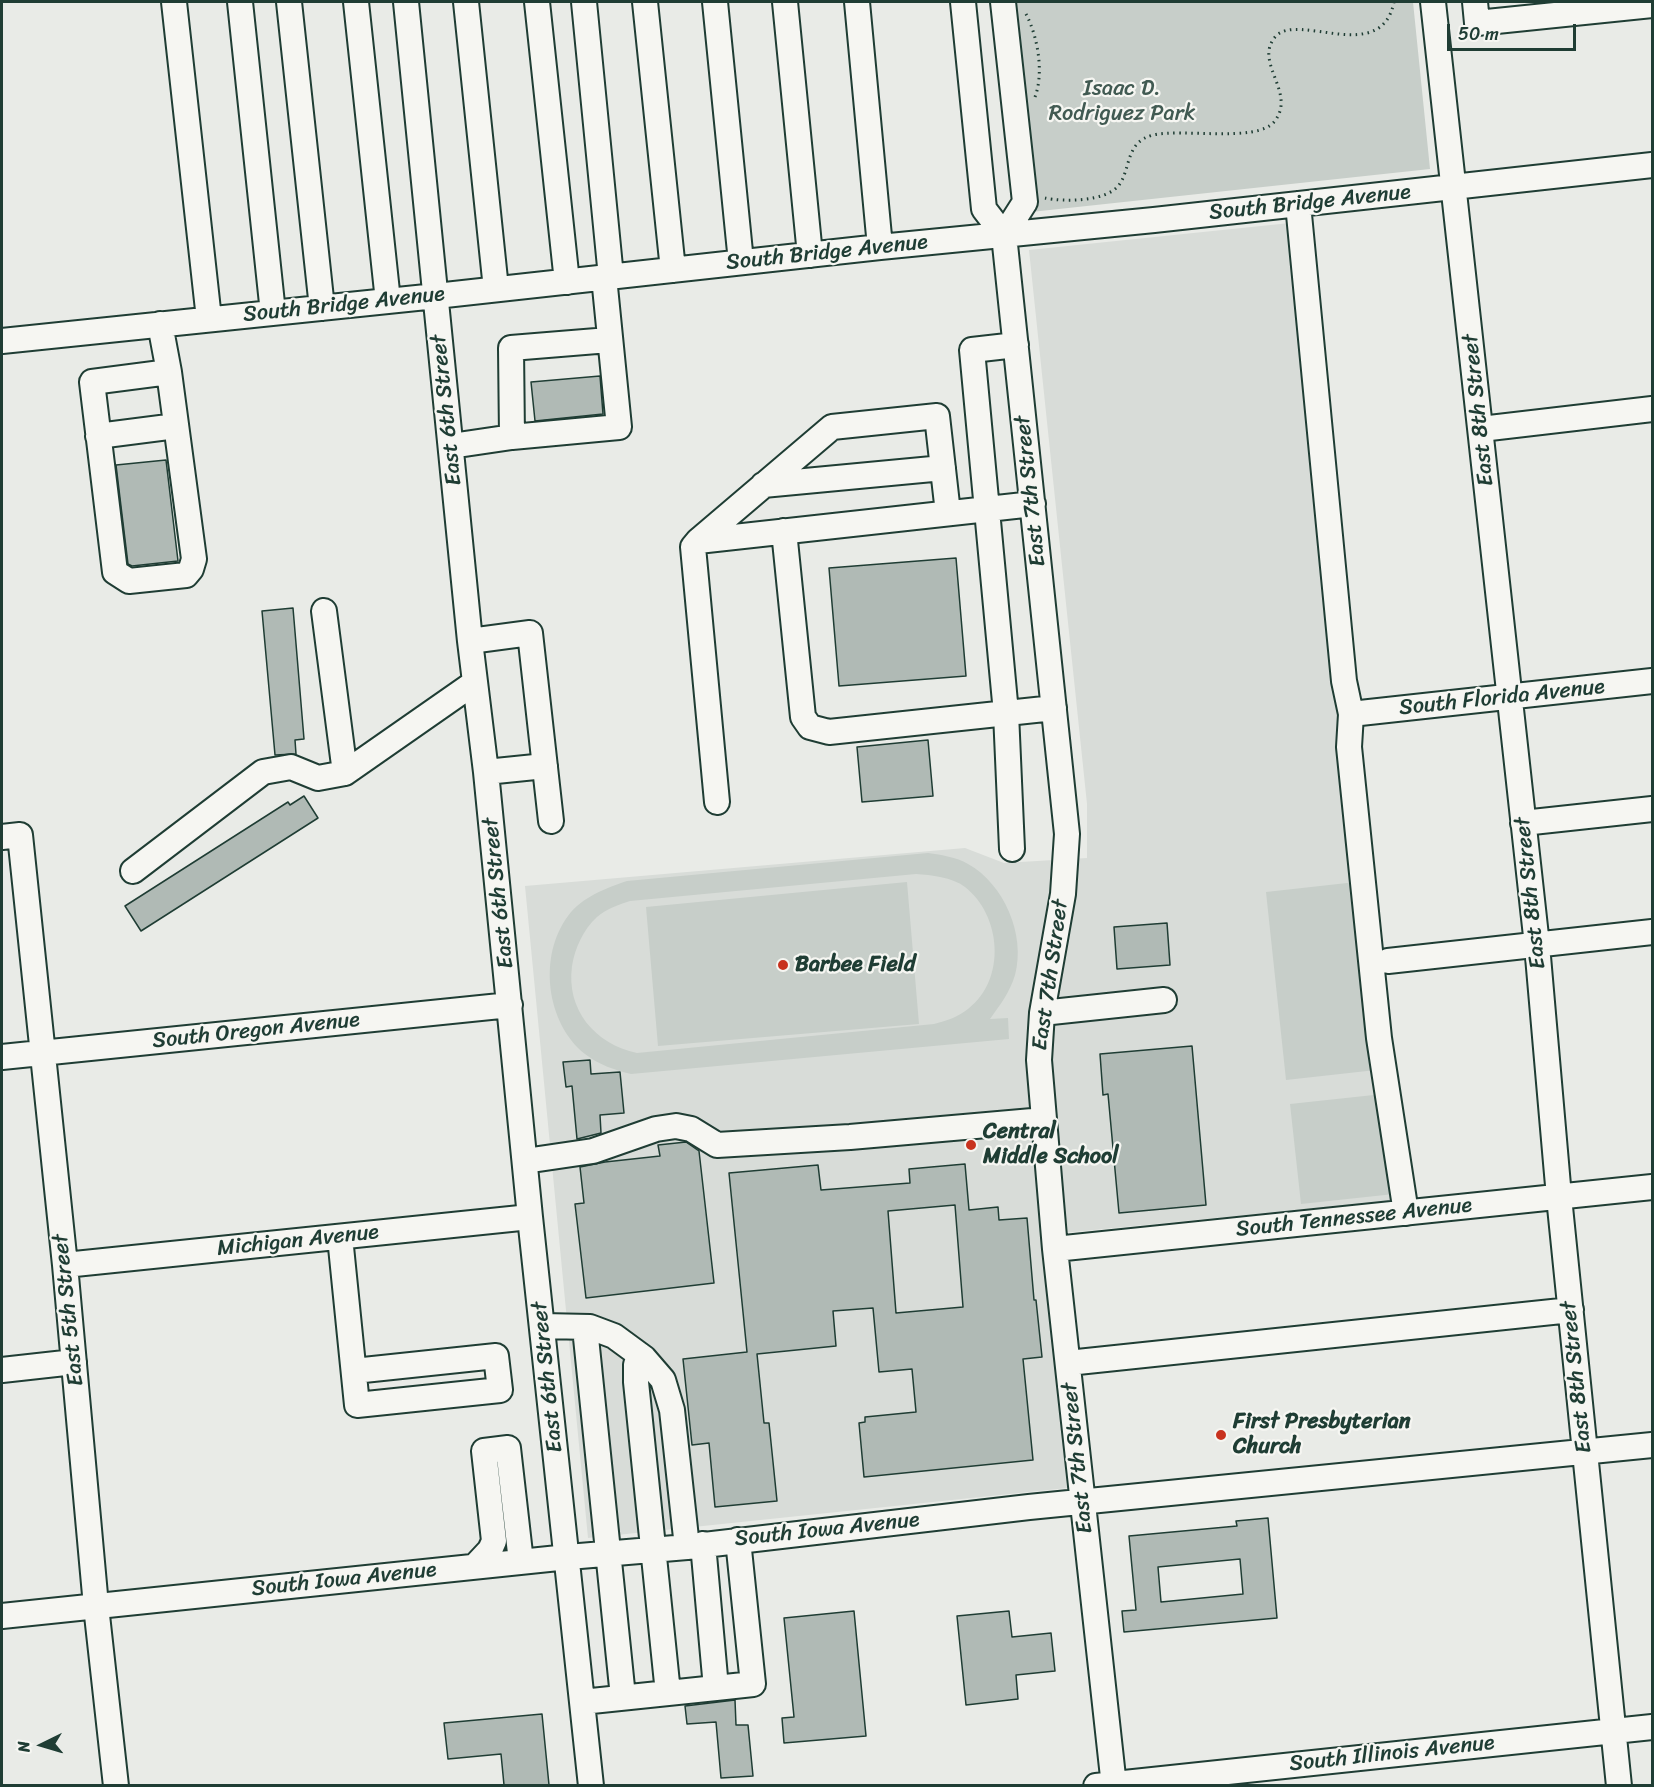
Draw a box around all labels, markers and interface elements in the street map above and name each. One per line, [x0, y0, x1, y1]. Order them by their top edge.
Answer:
scale bar [1450, 12, 1579, 50]
text: 50 m [1458, 18, 1499, 50]
park label: Isaac D. Rodriguez Park [1049, 76, 1195, 128]
street label: South Bridge Avenue [1208, 179, 1412, 227]
street label: South Bridge Avenue [725, 229, 929, 277]
street label: South Bridge Avenue [242, 281, 446, 329]
street label: East 6th Street [426, 333, 468, 487]
street label: East 8th Street [1458, 333, 1500, 487]
street label: East 7th Street [1010, 414, 1052, 568]
street label: South Florida Avenue [1398, 674, 1606, 722]
street label: East 6th Street [478, 816, 520, 970]
street label: East 8th Street [1510, 816, 1552, 970]
street label: East 7th Street [1027, 898, 1075, 1052]
place label: Barbee Field [795, 952, 916, 978]
marker: Barbee Field [776, 958, 790, 972]
street label: South Oregon Avenue [151, 1007, 361, 1055]
place label: Central Middle School [983, 1119, 1118, 1170]
marker: Central Middle School [964, 1138, 978, 1152]
street label: South Tennessee Avenue [1235, 1192, 1473, 1244]
street label: Michigan Avenue [216, 1219, 380, 1263]
street label: East 5th Street [48, 1233, 90, 1387]
street label: East 6th Street [527, 1300, 569, 1454]
street label: East 8th Street [1556, 1300, 1598, 1454]
street label: East 7th Street [1057, 1381, 1099, 1535]
place label: First Presbyterian Church [1233, 1409, 1411, 1460]
marker: First Presbyterian Church [1214, 1428, 1228, 1442]
street label: South Iowa Avenue [733, 1507, 921, 1553]
street label: South Iowa Avenue [250, 1557, 438, 1603]
north arrow [12, 1715, 72, 1775]
street label: South Illinois Avenue [1288, 1730, 1496, 1778]
text: N [9, 1740, 38, 1753]

